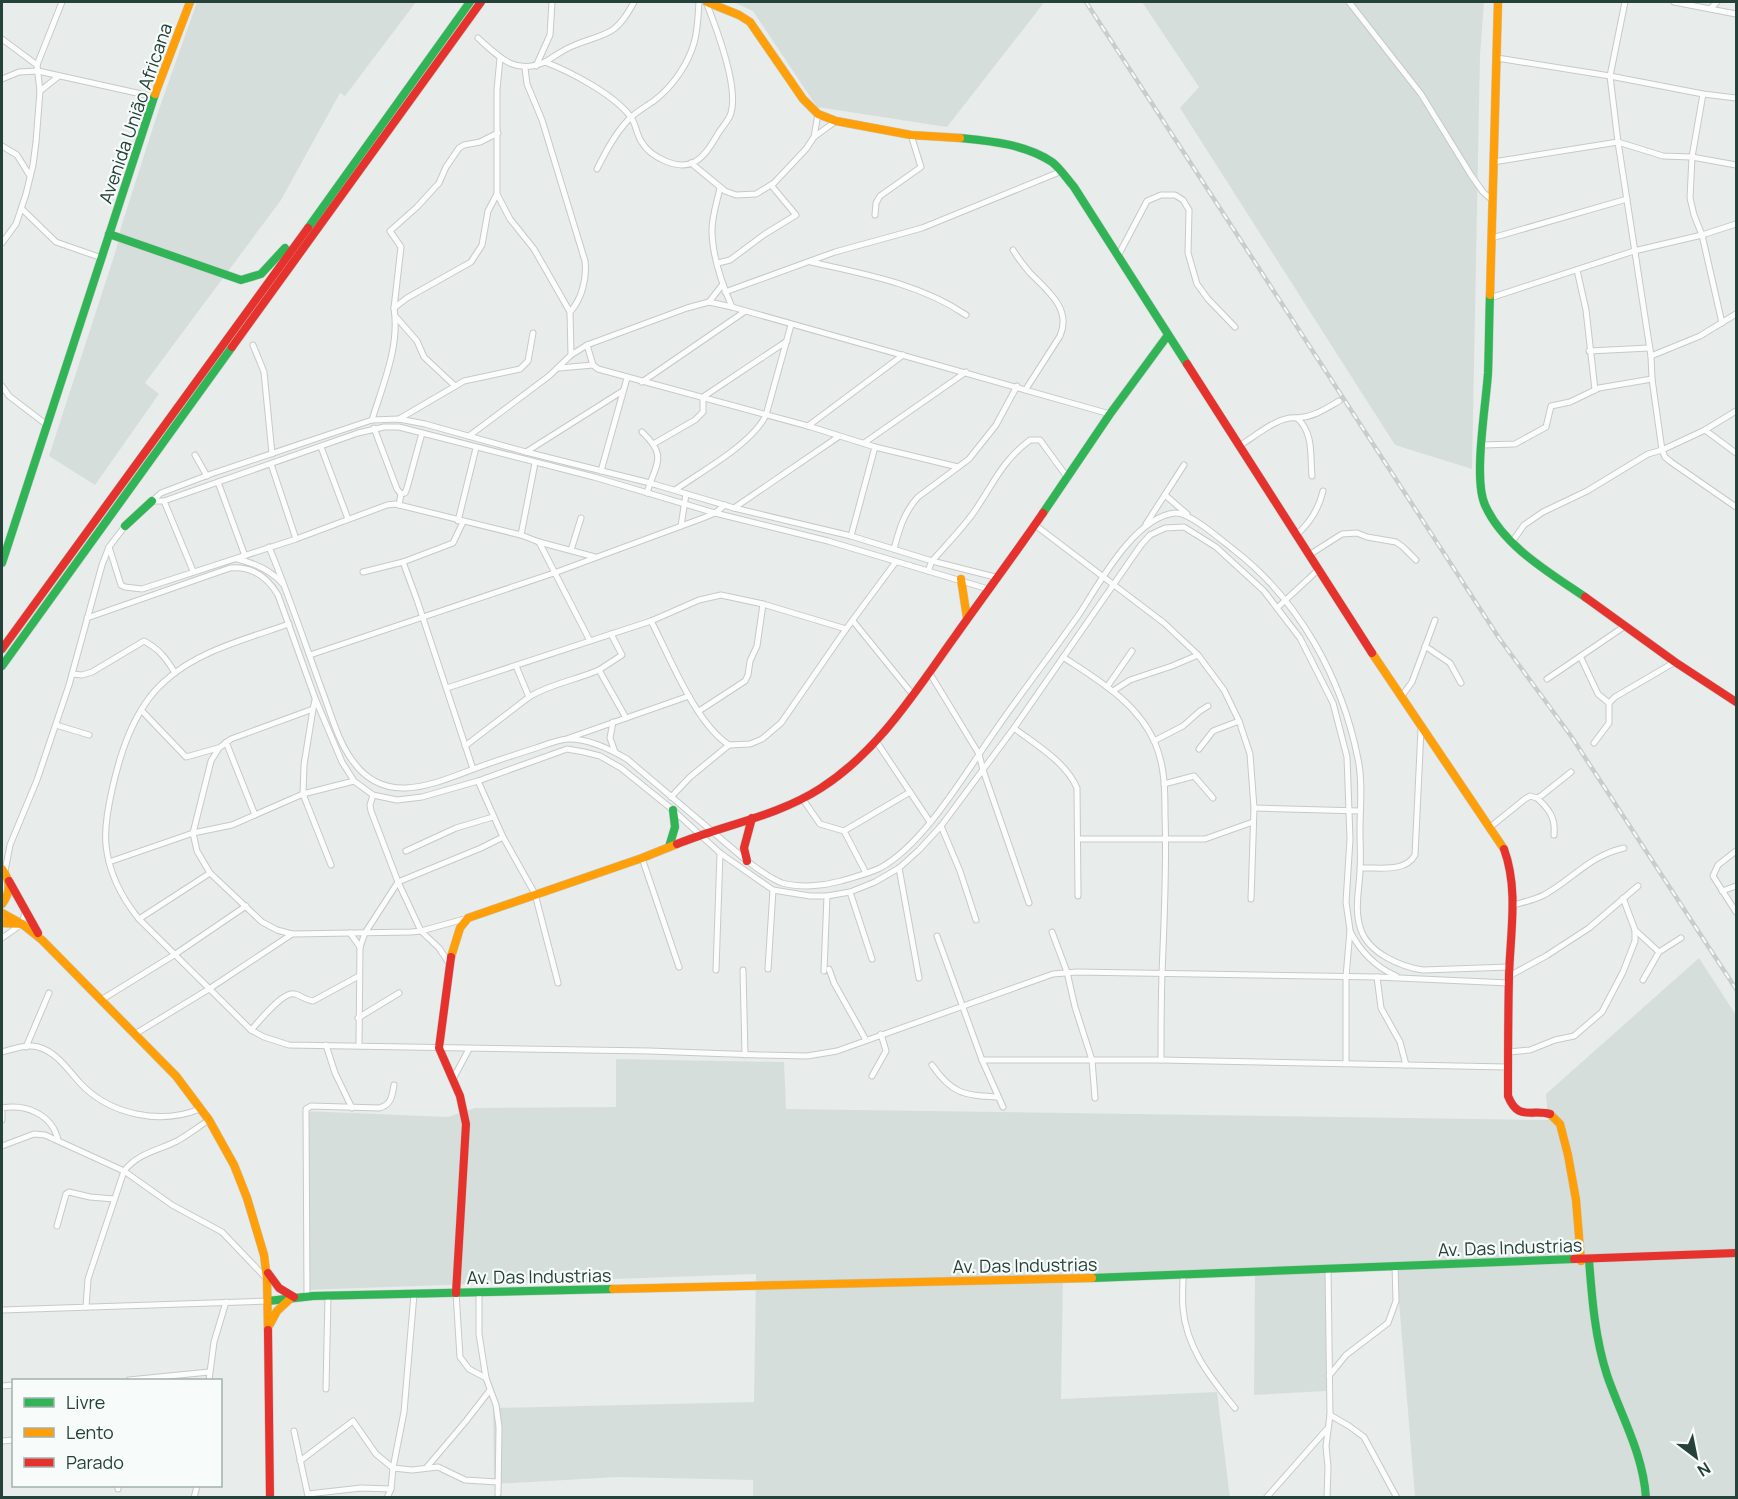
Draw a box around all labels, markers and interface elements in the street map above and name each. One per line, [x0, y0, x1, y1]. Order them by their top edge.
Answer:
street label: Avenida União Africana [93, 20, 177, 206]
street label: Av. Das Industrias [1437, 1232, 1583, 1262]
street label: Av. Das Industrias [952, 1252, 1098, 1278]
street label: Av. Das Industrias [466, 1263, 612, 1289]
legend [12, 1379, 222, 1487]
text: Livre [66, 1390, 105, 1414]
text: Lento [66, 1420, 114, 1444]
north arrow [1666, 1427, 1726, 1487]
text: Parado [66, 1450, 124, 1474]
text: N [1693, 1457, 1715, 1482]

